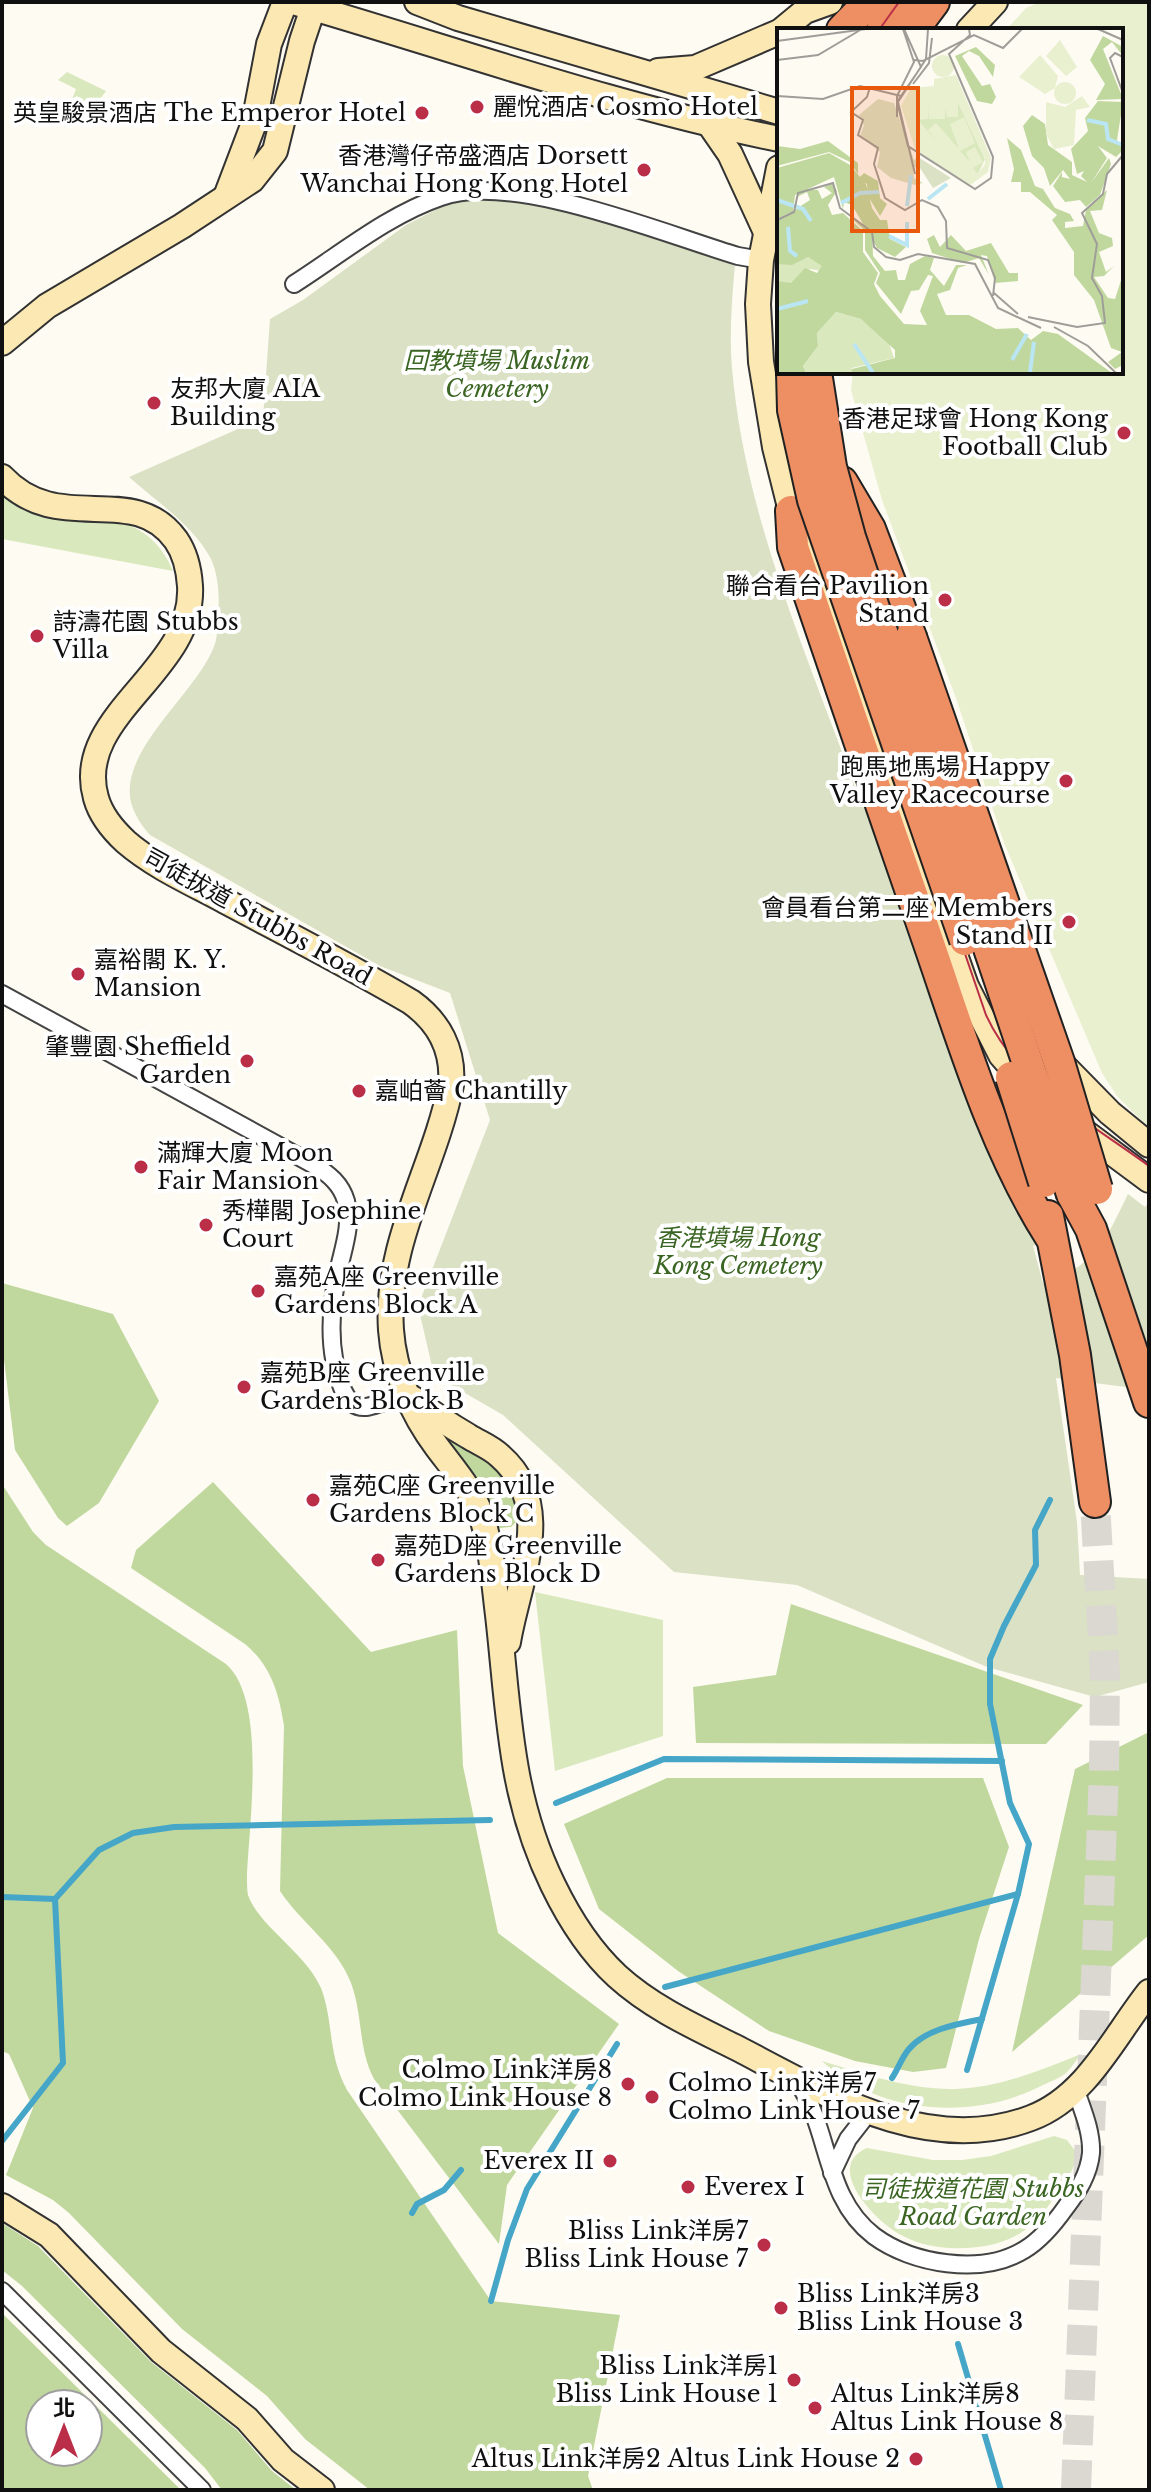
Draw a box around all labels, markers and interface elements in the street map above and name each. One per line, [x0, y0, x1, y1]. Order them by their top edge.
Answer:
inset map [777, 28, 1123, 374]
place label: 麗悅酒店 Cosmo Hotel [493, 92, 758, 121]
place label: 英皇駿景酒店 The Emperor Hotel [13, 98, 406, 127]
marker: 麗悅酒店 Cosmo Hotel [468, 98, 486, 116]
marker: 英皇駿景酒店 The Emperor Hotel [413, 104, 431, 122]
place label: 香港灣仔帝盛酒店 Dorsett Wanchai Hong Kong Hotel [299, 141, 628, 198]
marker: 香港灣仔帝盛酒店 Dorsett Wanchai Hong Kong Hotel [635, 161, 653, 179]
park label: 回教墳場 Muslim Cemetery [404, 346, 590, 403]
place label: 友邦大廈 AIA Building [170, 374, 320, 431]
marker: 友邦大廈 AIA Building [145, 394, 163, 412]
place label: 香港足球會 Hong Kong Football Club [842, 404, 1109, 461]
marker: 香港足球會 Hong Kong Football Club [1115, 424, 1133, 442]
place label: 聯合看台 Pavilion Stand [726, 571, 929, 628]
marker: 聯合看台 Pavilion Stand [936, 591, 954, 609]
place label: 詩濤花園 Stubbs Villa [52, 607, 239, 664]
marker: 詩濤花園 Stubbs Villa [28, 627, 46, 645]
place label: 跑馬地馬場 Happy Valley Racecourse [829, 752, 1051, 809]
marker: 跑馬地馬場 Happy Valley Racecourse [1057, 772, 1075, 790]
street label: 司徒拔道 Stubbs Road [139, 842, 377, 991]
place label: 會員看台第二座 Members Stand II [761, 893, 1053, 950]
marker: 會員看台第二座 Members Stand II [1060, 913, 1078, 931]
place label: 嘉裕閣 K. Y. Mansion [94, 945, 227, 1002]
marker: 嘉裕閣 K. Y. Mansion [69, 965, 87, 983]
place label: 肇豐園 Sheffield Garden [45, 1032, 231, 1089]
marker: 肇豐園 Sheffield Garden [238, 1052, 256, 1070]
place label: 嘉岶薈 Chantilly [375, 1076, 568, 1105]
marker: 嘉岶薈 Chantilly [350, 1082, 368, 1100]
place label: 滿輝大廈 Moon Fair Mansion [157, 1138, 333, 1195]
marker: 滿輝大廈 Moon Fair Mansion [132, 1158, 150, 1176]
place label: 秀樺閣 Josephine Court [222, 1196, 421, 1253]
marker: 秀樺閣 Josephine Court [197, 1216, 215, 1234]
park label: 香港墳場 Hong Kong Cemetery [652, 1223, 823, 1280]
place label: 嘉苑A座 Greenville Gardens Block A [274, 1262, 499, 1319]
marker: 嘉苑A座 Greenville Gardens Block A [249, 1282, 267, 1300]
place label: 嘉苑B座 Greenville Gardens Block B [260, 1358, 485, 1415]
marker: 嘉苑B座 Greenville Gardens Block B [235, 1378, 253, 1396]
place label: 嘉苑C座 Greenville Gardens Block C [329, 1471, 555, 1528]
marker: 嘉苑C座 Greenville Gardens Block C [304, 1491, 322, 1509]
place label: 嘉苑D座 Greenville Gardens Block D [394, 1531, 622, 1588]
marker: 嘉苑D座 Greenville Gardens Block D [369, 1551, 387, 1569]
place label: Colmo Link洋房8 Colmo Link House 8 [358, 2055, 612, 2112]
place label: Colmo Link洋房7 Colmo Link House 7 [668, 2068, 920, 2125]
marker: Colmo Link洋房8 Colmo Link House 8 [619, 2075, 637, 2093]
marker: Colmo Link洋房7 Colmo Link House 7 [643, 2088, 661, 2106]
place label: Everex II [483, 2146, 594, 2175]
marker: Everex II [601, 2152, 619, 2170]
place label: Everex I [704, 2172, 805, 2201]
park label: 司徒拔道花園 Stubbs Road Garden [862, 2174, 1084, 2231]
marker: Everex I [679, 2178, 697, 2196]
place label: Bliss Link洋房7 Bliss Link House 7 [525, 2216, 749, 2273]
marker: Bliss Link洋房7 Bliss Link House 7 [755, 2236, 773, 2254]
place label: Bliss Link洋房3 Bliss Link House 3 [797, 2279, 1023, 2336]
marker: Bliss Link洋房3 Bliss Link House 3 [772, 2299, 790, 2317]
place label: Bliss Link洋房1 Bliss Link House 1 [556, 2351, 778, 2408]
marker: Bliss Link洋房1 Bliss Link House 1 [785, 2371, 803, 2389]
place label: Altus Link洋房8 Altus Link House 8 [830, 2379, 1063, 2436]
north arrow [24, 2388, 104, 2468]
text: 北 [53, 2395, 75, 2422]
marker: Altus Link洋房8 Altus Link House 8 [806, 2399, 824, 2417]
place label: Altus Link洋房2 Altus Link House 2 [471, 2444, 900, 2473]
marker: Altus Link洋房2 Altus Link House 2 [907, 2450, 925, 2468]

